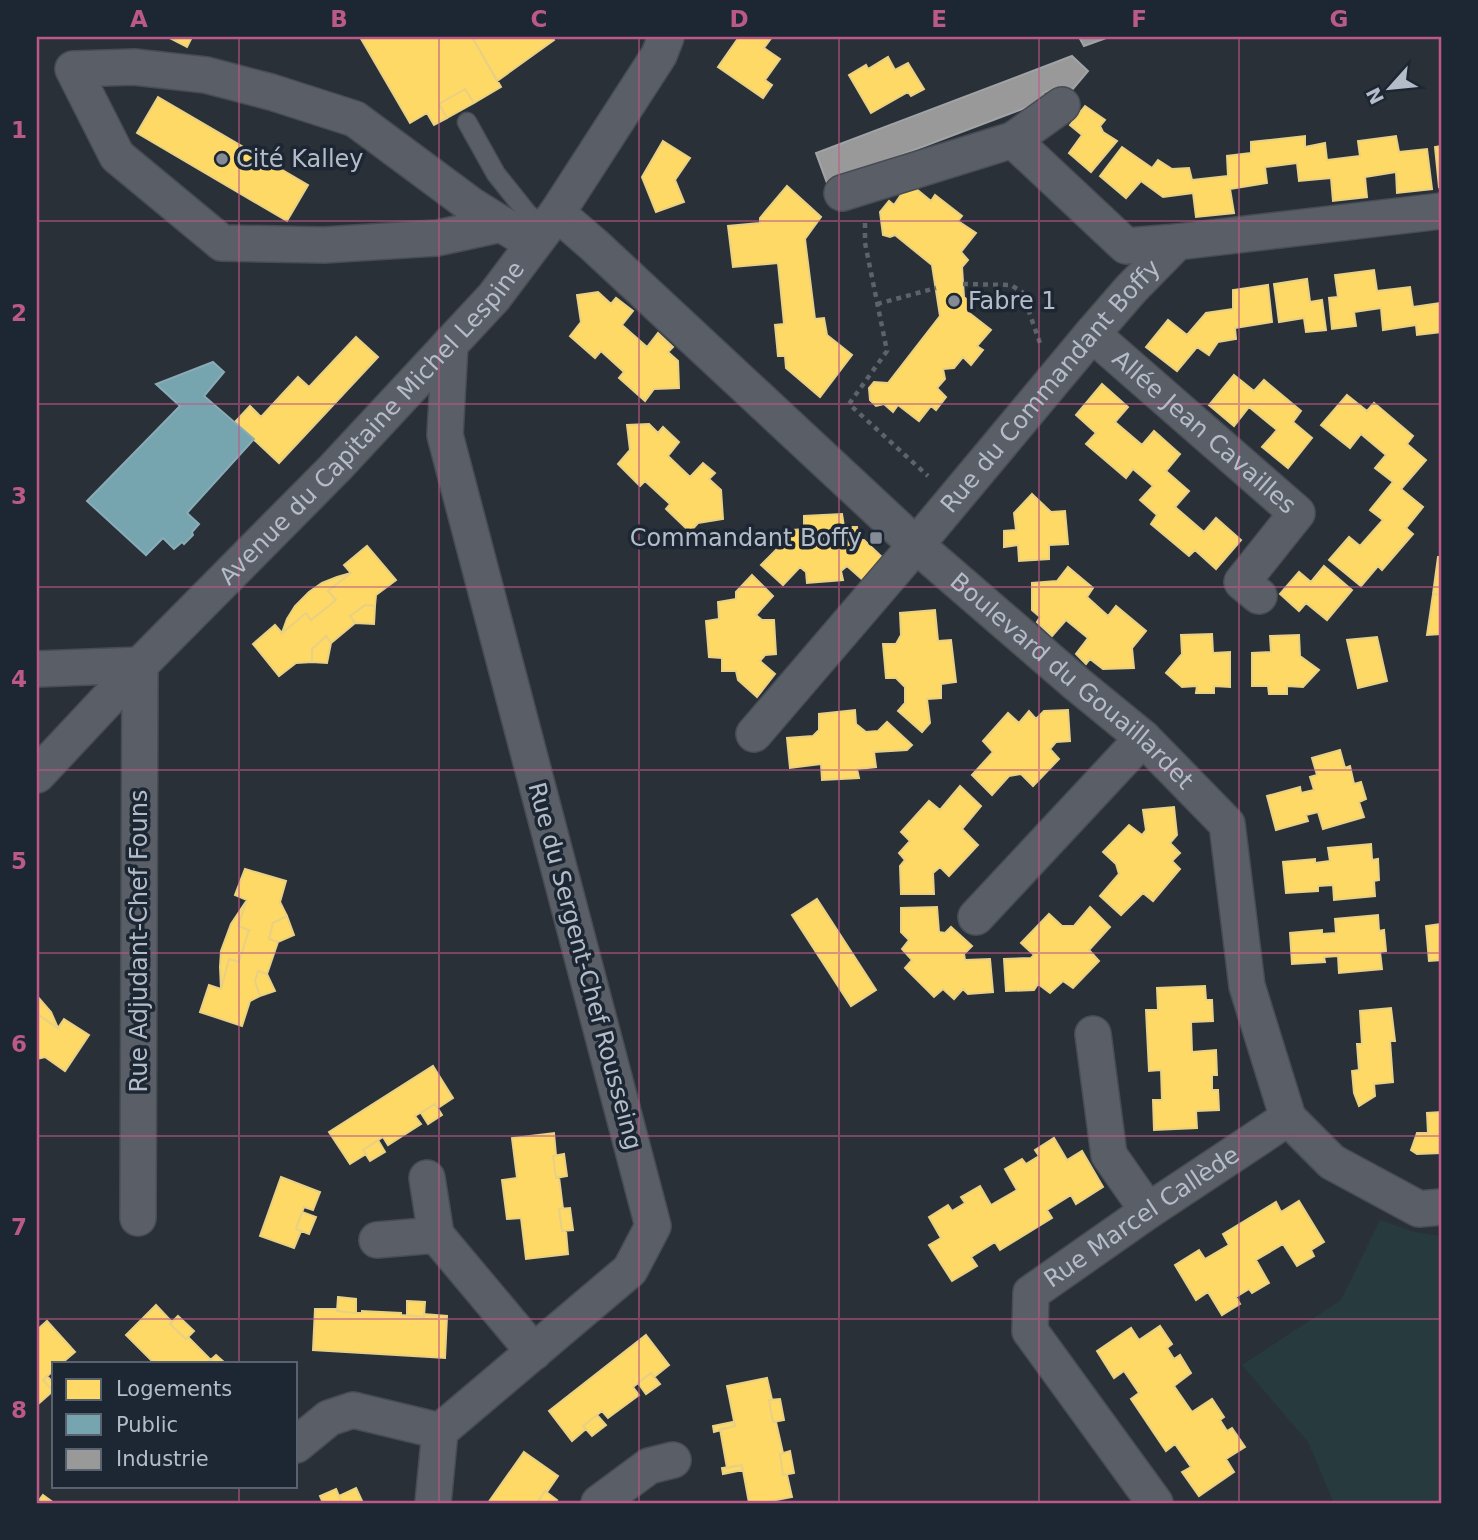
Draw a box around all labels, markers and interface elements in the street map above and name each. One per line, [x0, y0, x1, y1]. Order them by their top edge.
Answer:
text: A [130, 6, 148, 32]
text: B [330, 6, 348, 32]
text: C [531, 6, 547, 32]
text: D [729, 6, 749, 32]
text: E [931, 6, 947, 32]
text: F [1131, 6, 1147, 32]
text: G [1330, 6, 1348, 32]
north arrow [1356, 52, 1426, 122]
text: N [1361, 84, 1388, 108]
text: 1 [11, 117, 27, 143]
place label: Cité Kalley [236, 145, 364, 173]
marker: Cité Kalley [214, 151, 230, 167]
street label: Rue du Commandant Boffy [935, 254, 1166, 518]
street label: Avenue du Capitaine Michel Lespine [213, 255, 530, 591]
place label: Fabre 1 [968, 287, 1057, 315]
marker: Fabre 1 [946, 293, 962, 309]
text: 2 [11, 300, 27, 326]
street label: Allée Jean Cavailles [1107, 344, 1302, 520]
text: 3 [11, 483, 27, 509]
place label: Commandant Boffy [630, 524, 862, 552]
marker: Commandant Boffy [868, 530, 884, 546]
street label: Boulevard du Gouaillardet [945, 567, 1199, 795]
text: 4 [11, 666, 27, 692]
street label: Rue du Sergent-Chef Rousseing [522, 779, 648, 1153]
street label: Rue Adjudant-Chef Founs [125, 790, 153, 1092]
text: 5 [11, 848, 27, 874]
text: 6 [11, 1031, 27, 1057]
street label: Rue Marcel Callède [1039, 1140, 1244, 1293]
text: 7 [11, 1214, 27, 1240]
legend [52, 1362, 298, 1488]
text: Logements [116, 1377, 232, 1401]
text: 8 [11, 1397, 27, 1423]
text: Public [116, 1413, 178, 1437]
text: Industrie [116, 1447, 209, 1471]

